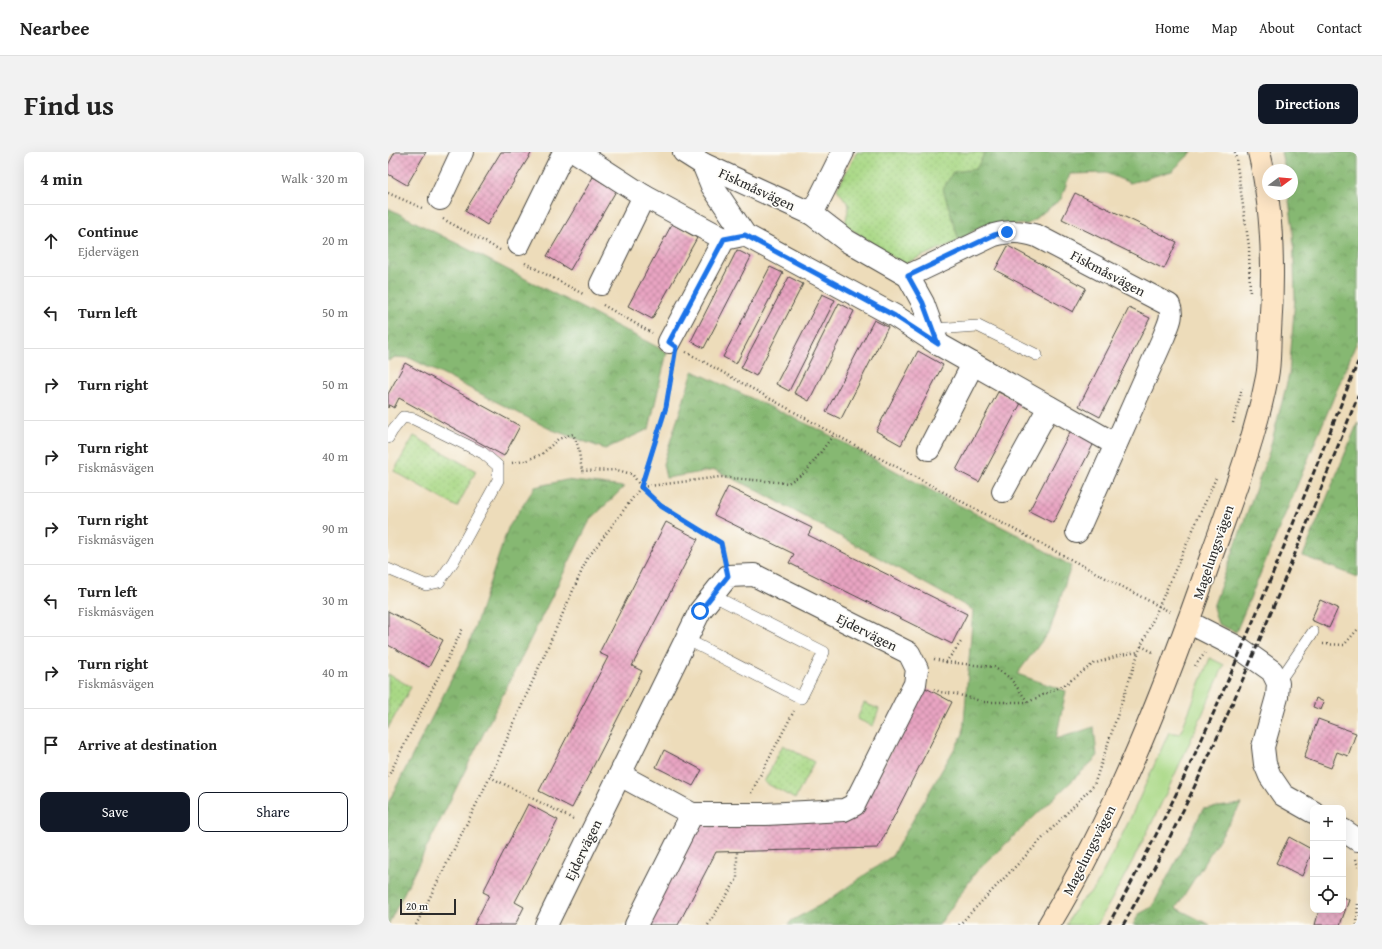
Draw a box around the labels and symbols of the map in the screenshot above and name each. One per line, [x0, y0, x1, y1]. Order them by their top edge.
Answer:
street label: Fiskmåsvägen [716, 163, 799, 215]
north arrow [1262, 164, 1298, 200]
route end [998, 223, 1016, 241]
street label: Fiskmåsvägen [1067, 245, 1149, 301]
street label: Magelungsvägen [1188, 502, 1239, 602]
route start [691, 602, 709, 620]
street label: Ejdervägen [833, 608, 901, 656]
street label: Magelungsvägen [1058, 801, 1120, 898]
street label: Ejdervägen [560, 816, 606, 884]
scale bar [400, 897, 456, 916]

